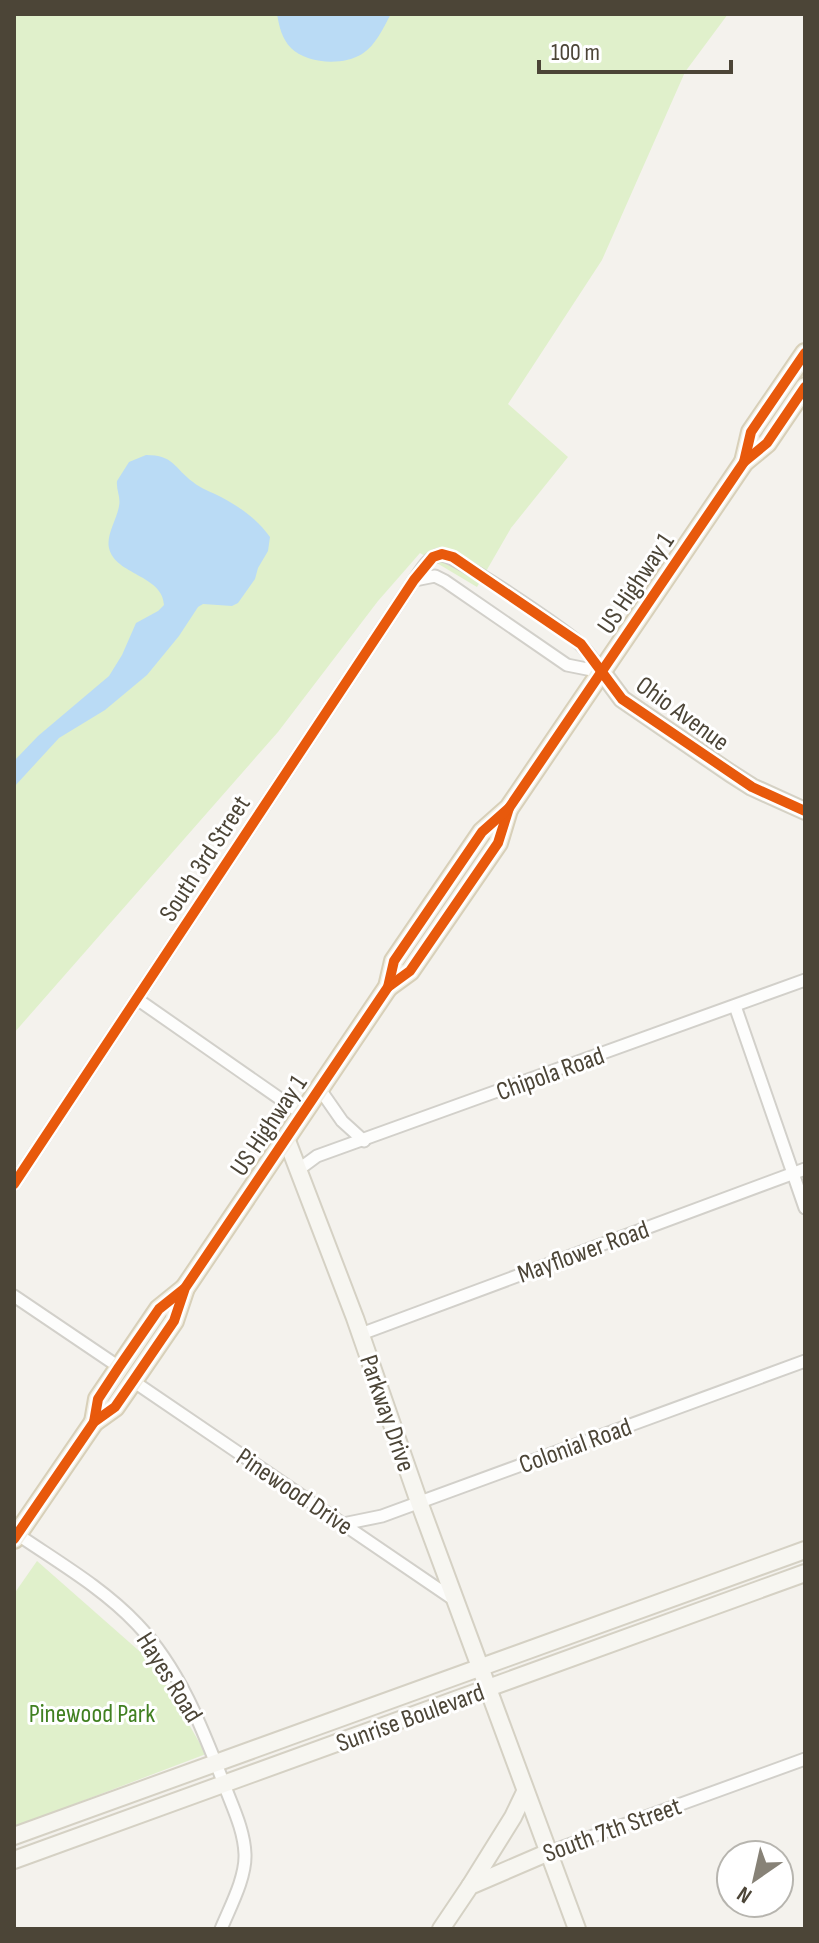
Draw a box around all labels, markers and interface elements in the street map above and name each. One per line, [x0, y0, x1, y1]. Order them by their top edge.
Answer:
scale bar [539, 24, 731, 74]
text: 100 m [551, 38, 600, 67]
street label: US Highway 1 [591, 527, 681, 640]
street label: Ohio Avenue [630, 670, 735, 758]
street label: South 3rd Street [153, 790, 257, 928]
street label: Chipola Road [492, 1041, 609, 1108]
street label: US Highway 1 [224, 1069, 314, 1182]
street label: Mayflower Road [514, 1214, 653, 1290]
street label: Parkway Drive [352, 1351, 421, 1476]
street label: Colonial Road [515, 1412, 636, 1481]
street label: Pinewood Drive [230, 1442, 358, 1542]
street label: Hayes Road [129, 1627, 208, 1728]
street label: Sunrise Boulevard [332, 1677, 489, 1760]
park label: Pinewood Park [29, 1699, 155, 1730]
street label: South 7th Street [539, 1791, 686, 1870]
north arrow [715, 1839, 795, 1919]
text: N [732, 1880, 757, 1909]

